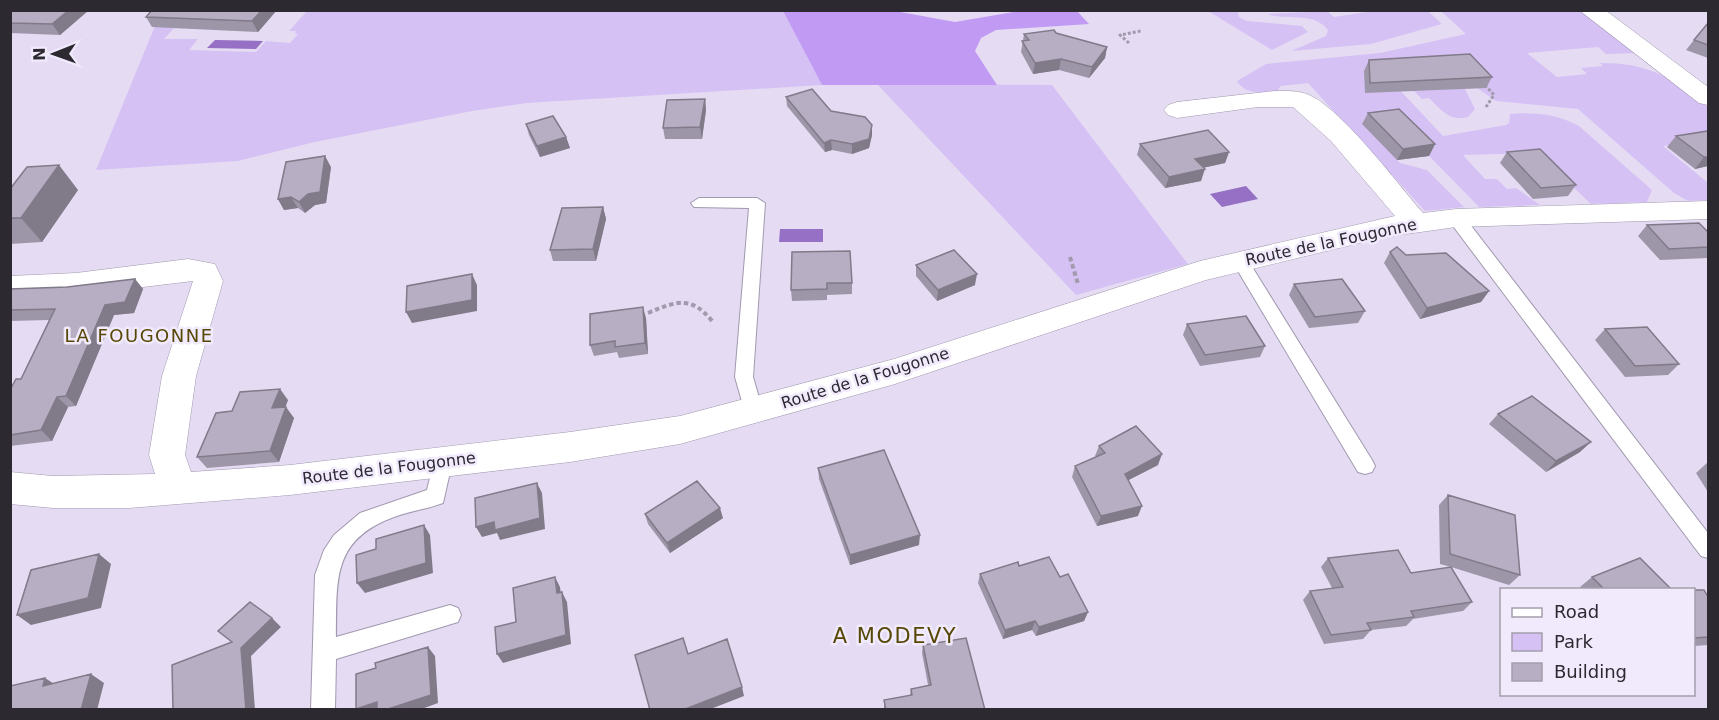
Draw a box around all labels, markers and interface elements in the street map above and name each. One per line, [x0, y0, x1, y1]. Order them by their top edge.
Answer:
north arrow [24, 24, 84, 84]
text: N [30, 47, 49, 61]
street label: Route de la Fougonne [1244, 215, 1418, 269]
district label: LA FOUGONNE [64, 325, 214, 346]
street label: Route de la Fougonne [779, 343, 951, 413]
street label: Route de la Fougonne [301, 448, 477, 488]
legend [1500, 588, 1695, 696]
text: Road [1554, 601, 1599, 622]
district label: A MODEVY [833, 624, 957, 648]
text: Park [1554, 631, 1593, 652]
text: Building [1554, 661, 1627, 682]

